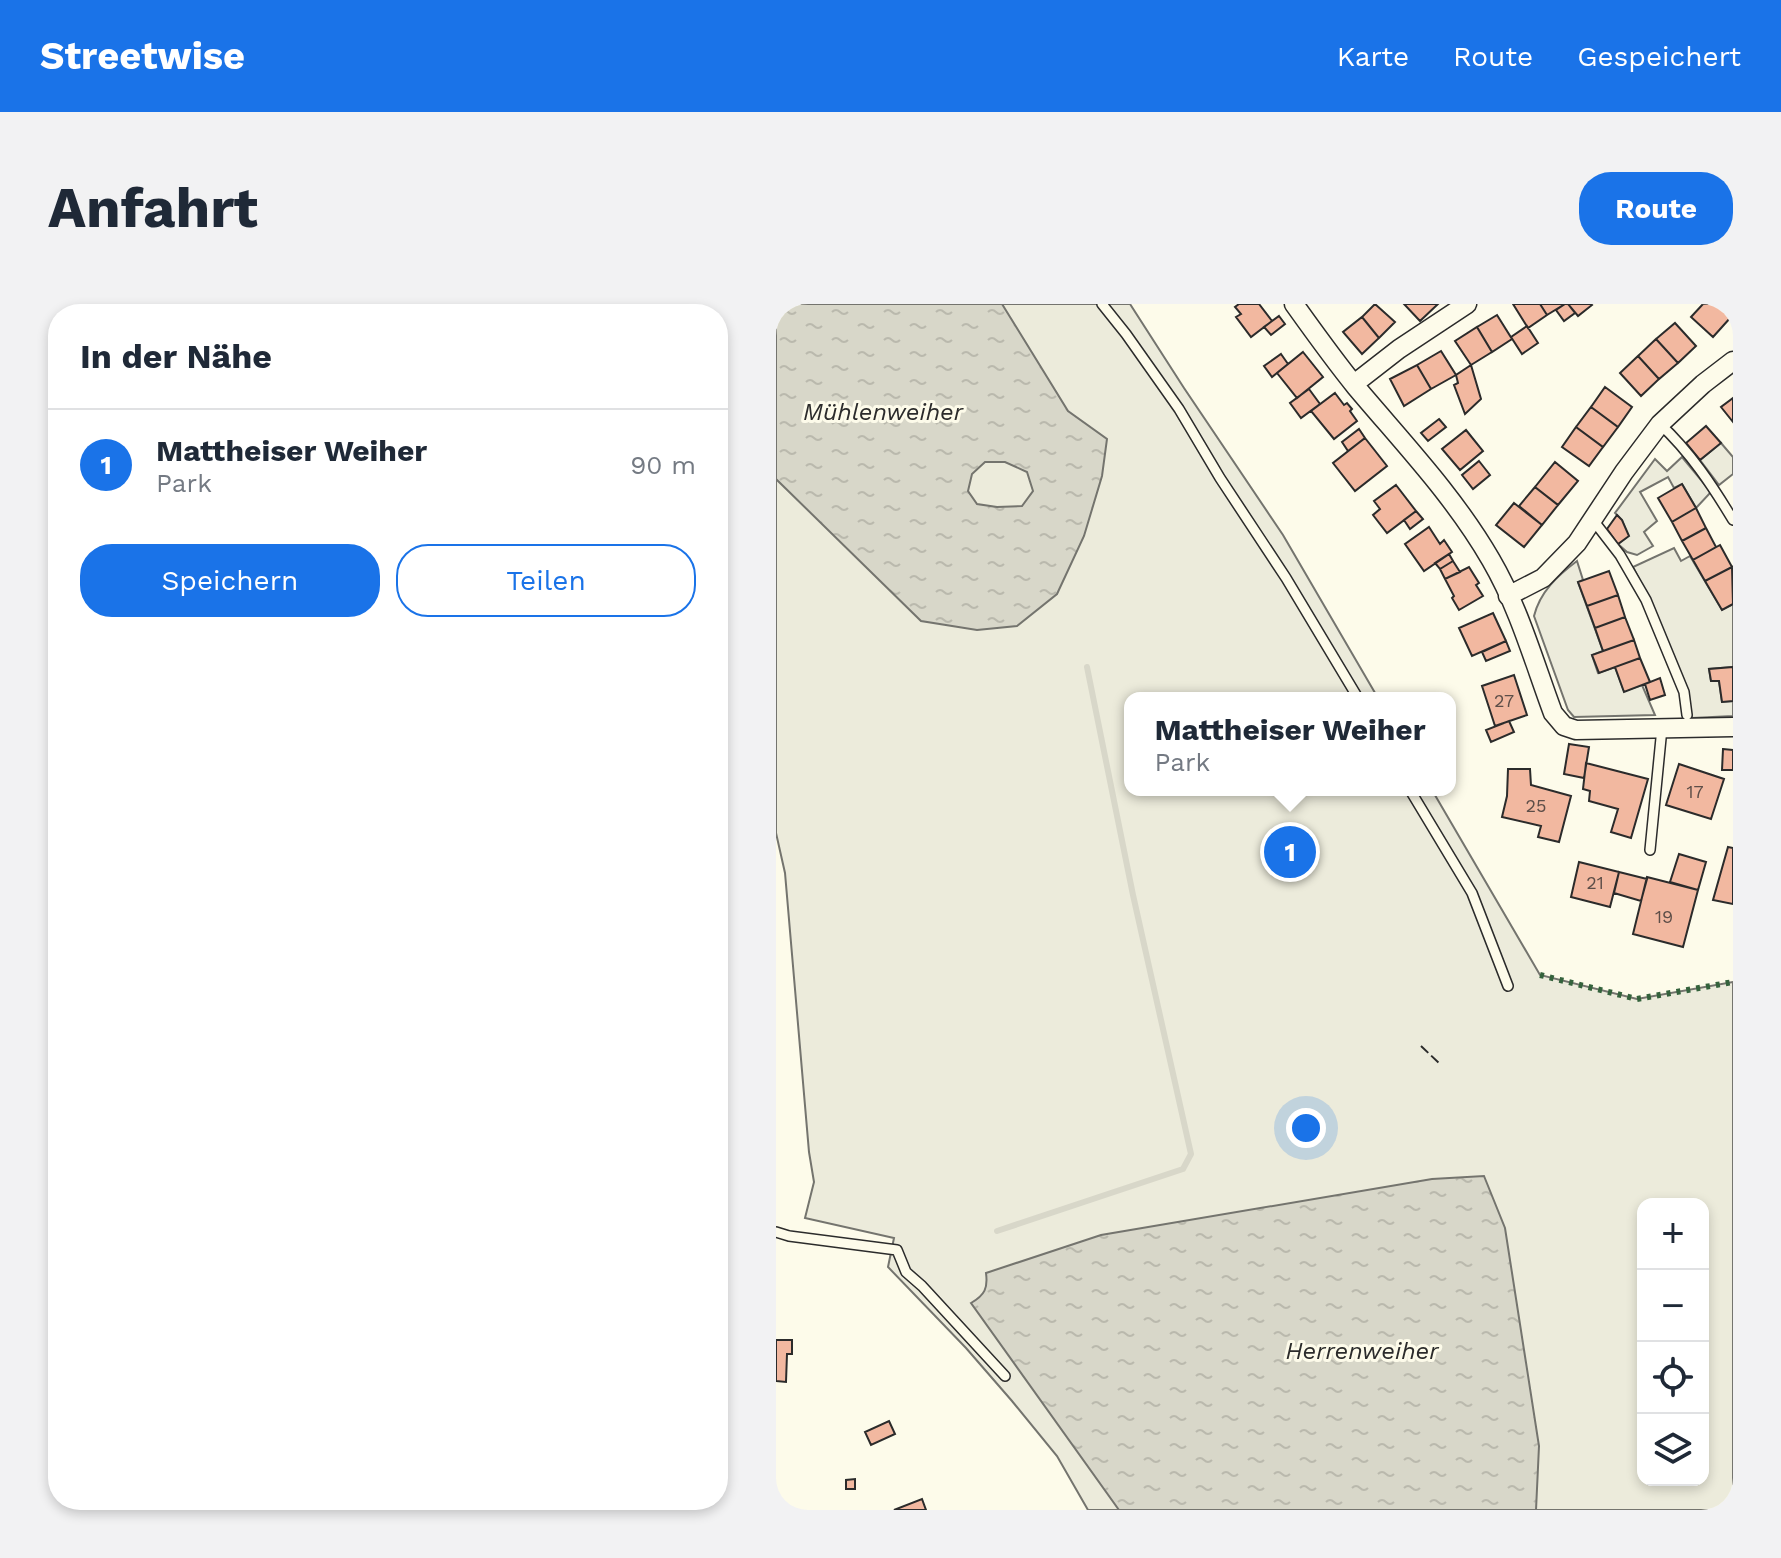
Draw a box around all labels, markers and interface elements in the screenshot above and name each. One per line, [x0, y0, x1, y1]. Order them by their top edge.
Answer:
text: Streetwise [40, 34, 245, 78]
text: Karte [1337, 40, 1409, 73]
text: Route [1453, 40, 1533, 73]
text: Gespeichert [1577, 40, 1741, 73]
button: Route [1579, 172, 1733, 245]
text: Anfahrt [48, 175, 258, 241]
text: In der Nähe [80, 336, 272, 376]
water label: Mühlenweiher [803, 398, 965, 426]
text: Mattheiser Weiher [156, 433, 427, 468]
text: 1 [100, 450, 112, 480]
text: 90 m [630, 450, 696, 480]
text: Park [156, 468, 212, 498]
button: Speichern [80, 544, 380, 617]
button: Teilen [396, 544, 696, 617]
house number: 27 [1494, 690, 1514, 711]
popup [1124, 692, 1456, 796]
text: Mattheiser Weiher [1154, 712, 1426, 747]
text: Park [1154, 747, 1210, 777]
house number: 17 [1686, 781, 1704, 802]
house number: 25 [1526, 795, 1546, 816]
pin: 1 [1264, 822, 1316, 882]
house number: 21 [1586, 872, 1604, 893]
house number: 19 [1655, 906, 1673, 927]
your location [1286, 1108, 1326, 1148]
map controls [1637, 1198, 1709, 1486]
button: + [1637, 1198, 1709, 1270]
button: − [1637, 1270, 1709, 1342]
water label: Herrenweiher [1285, 1337, 1440, 1365]
button: locate [1637, 1342, 1709, 1414]
button: layers [1637, 1414, 1709, 1486]

